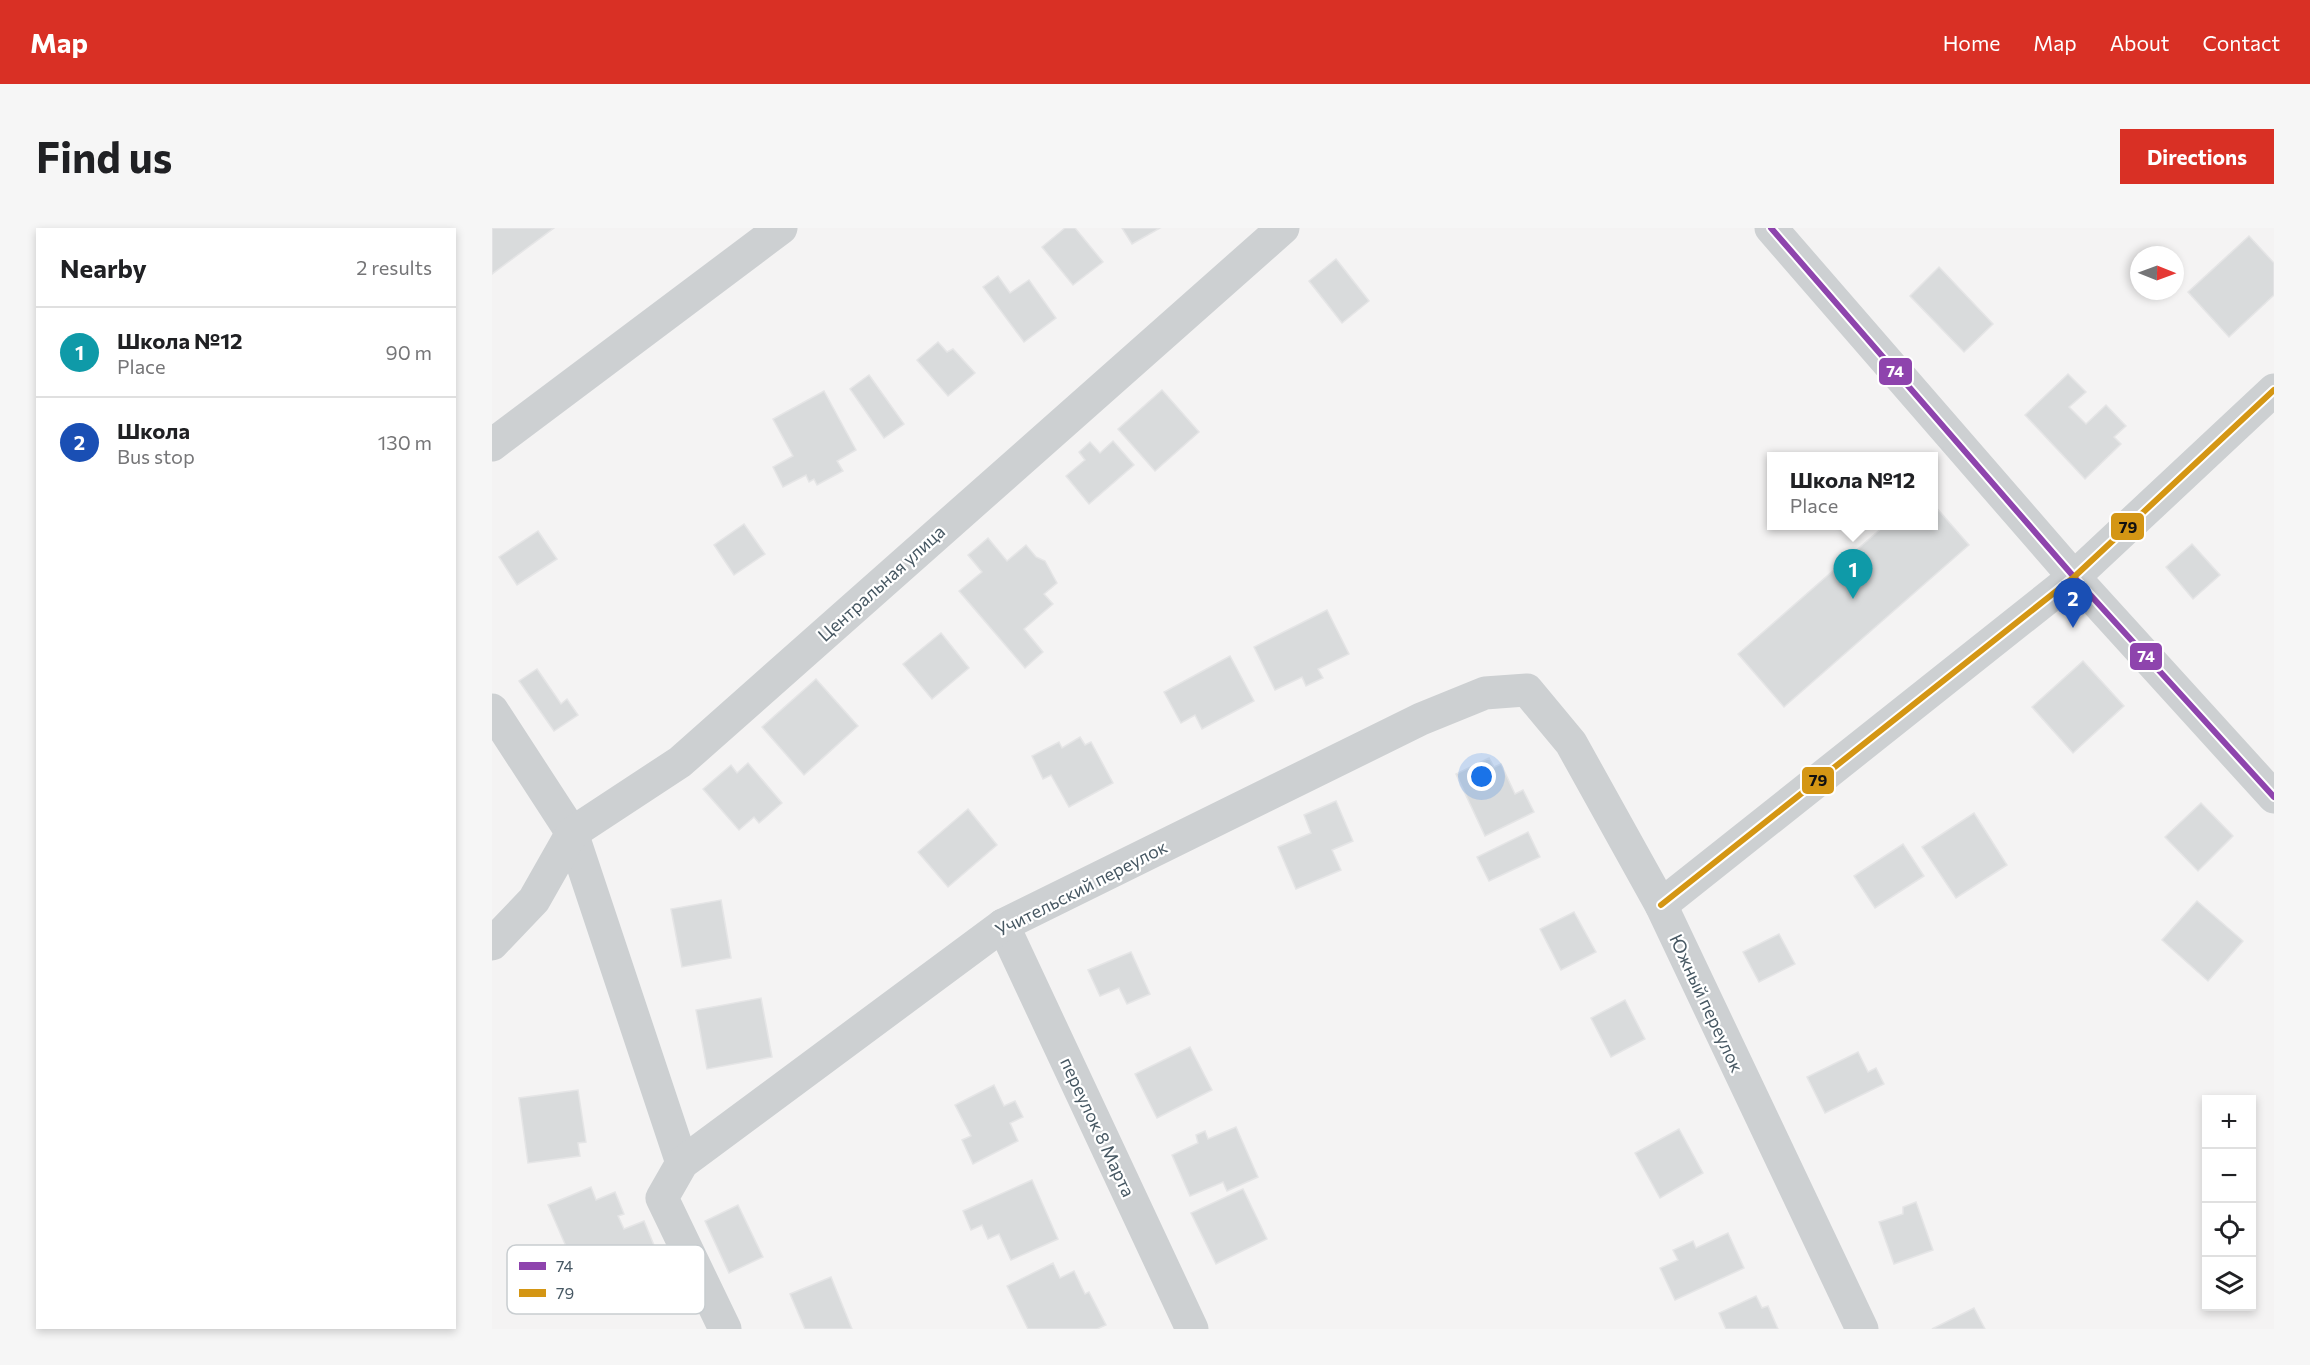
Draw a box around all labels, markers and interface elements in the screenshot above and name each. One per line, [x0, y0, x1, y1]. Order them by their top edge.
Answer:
text: Map [30, 25, 88, 59]
text: Home [1943, 30, 2000, 55]
text: Map [2033, 30, 2077, 55]
text: About [2110, 30, 2169, 55]
text: Contact [2202, 30, 2280, 55]
button: Directions [2120, 129, 2274, 184]
text: Find us [36, 130, 172, 182]
north arrow [2130, 246, 2184, 300]
text: Nearby [60, 252, 147, 283]
text: 2 results [356, 255, 432, 279]
text: Школа №12 [117, 327, 243, 354]
text: 1 [75, 340, 84, 364]
text: 90 m [386, 340, 432, 364]
text: Place [117, 354, 166, 378]
line badge: 74 [1878, 357, 1913, 386]
text: 74 [1886, 361, 1904, 380]
text: Школа [117, 417, 190, 444]
text: 2 [74, 430, 85, 454]
text: 130 m [378, 430, 432, 454]
text: Bus stop [117, 444, 195, 468]
popup [1767, 452, 1938, 530]
text: Школа №12 [1790, 466, 1915, 493]
text: Place [1790, 493, 1838, 517]
line badge: 79 [2110, 512, 2145, 541]
text: 79 [2119, 517, 2137, 536]
street label: Центральная улица [813, 520, 949, 646]
pin: 1 [1834, 550, 1872, 599]
pin: 2 [2054, 578, 2092, 628]
line badge: 74 [2129, 642, 2163, 671]
text: 74 [2137, 646, 2155, 665]
your location [1467, 762, 1496, 791]
line badge: 79 [1801, 766, 1835, 795]
text: 79 [1809, 770, 1827, 789]
street label: Учительский переулок [991, 835, 1171, 941]
street label: Южный переулок [1665, 930, 1749, 1076]
street label: переулок 8 Марта [1056, 1054, 1140, 1200]
map controls [2202, 1095, 2256, 1311]
button: + [2202, 1095, 2256, 1149]
button: − [2202, 1149, 2256, 1203]
button: locate [2202, 1203, 2256, 1257]
legend [507, 1245, 705, 1314]
text: 74 [556, 1256, 573, 1275]
button: layers [2202, 1257, 2256, 1311]
text: 79 [556, 1283, 574, 1302]

